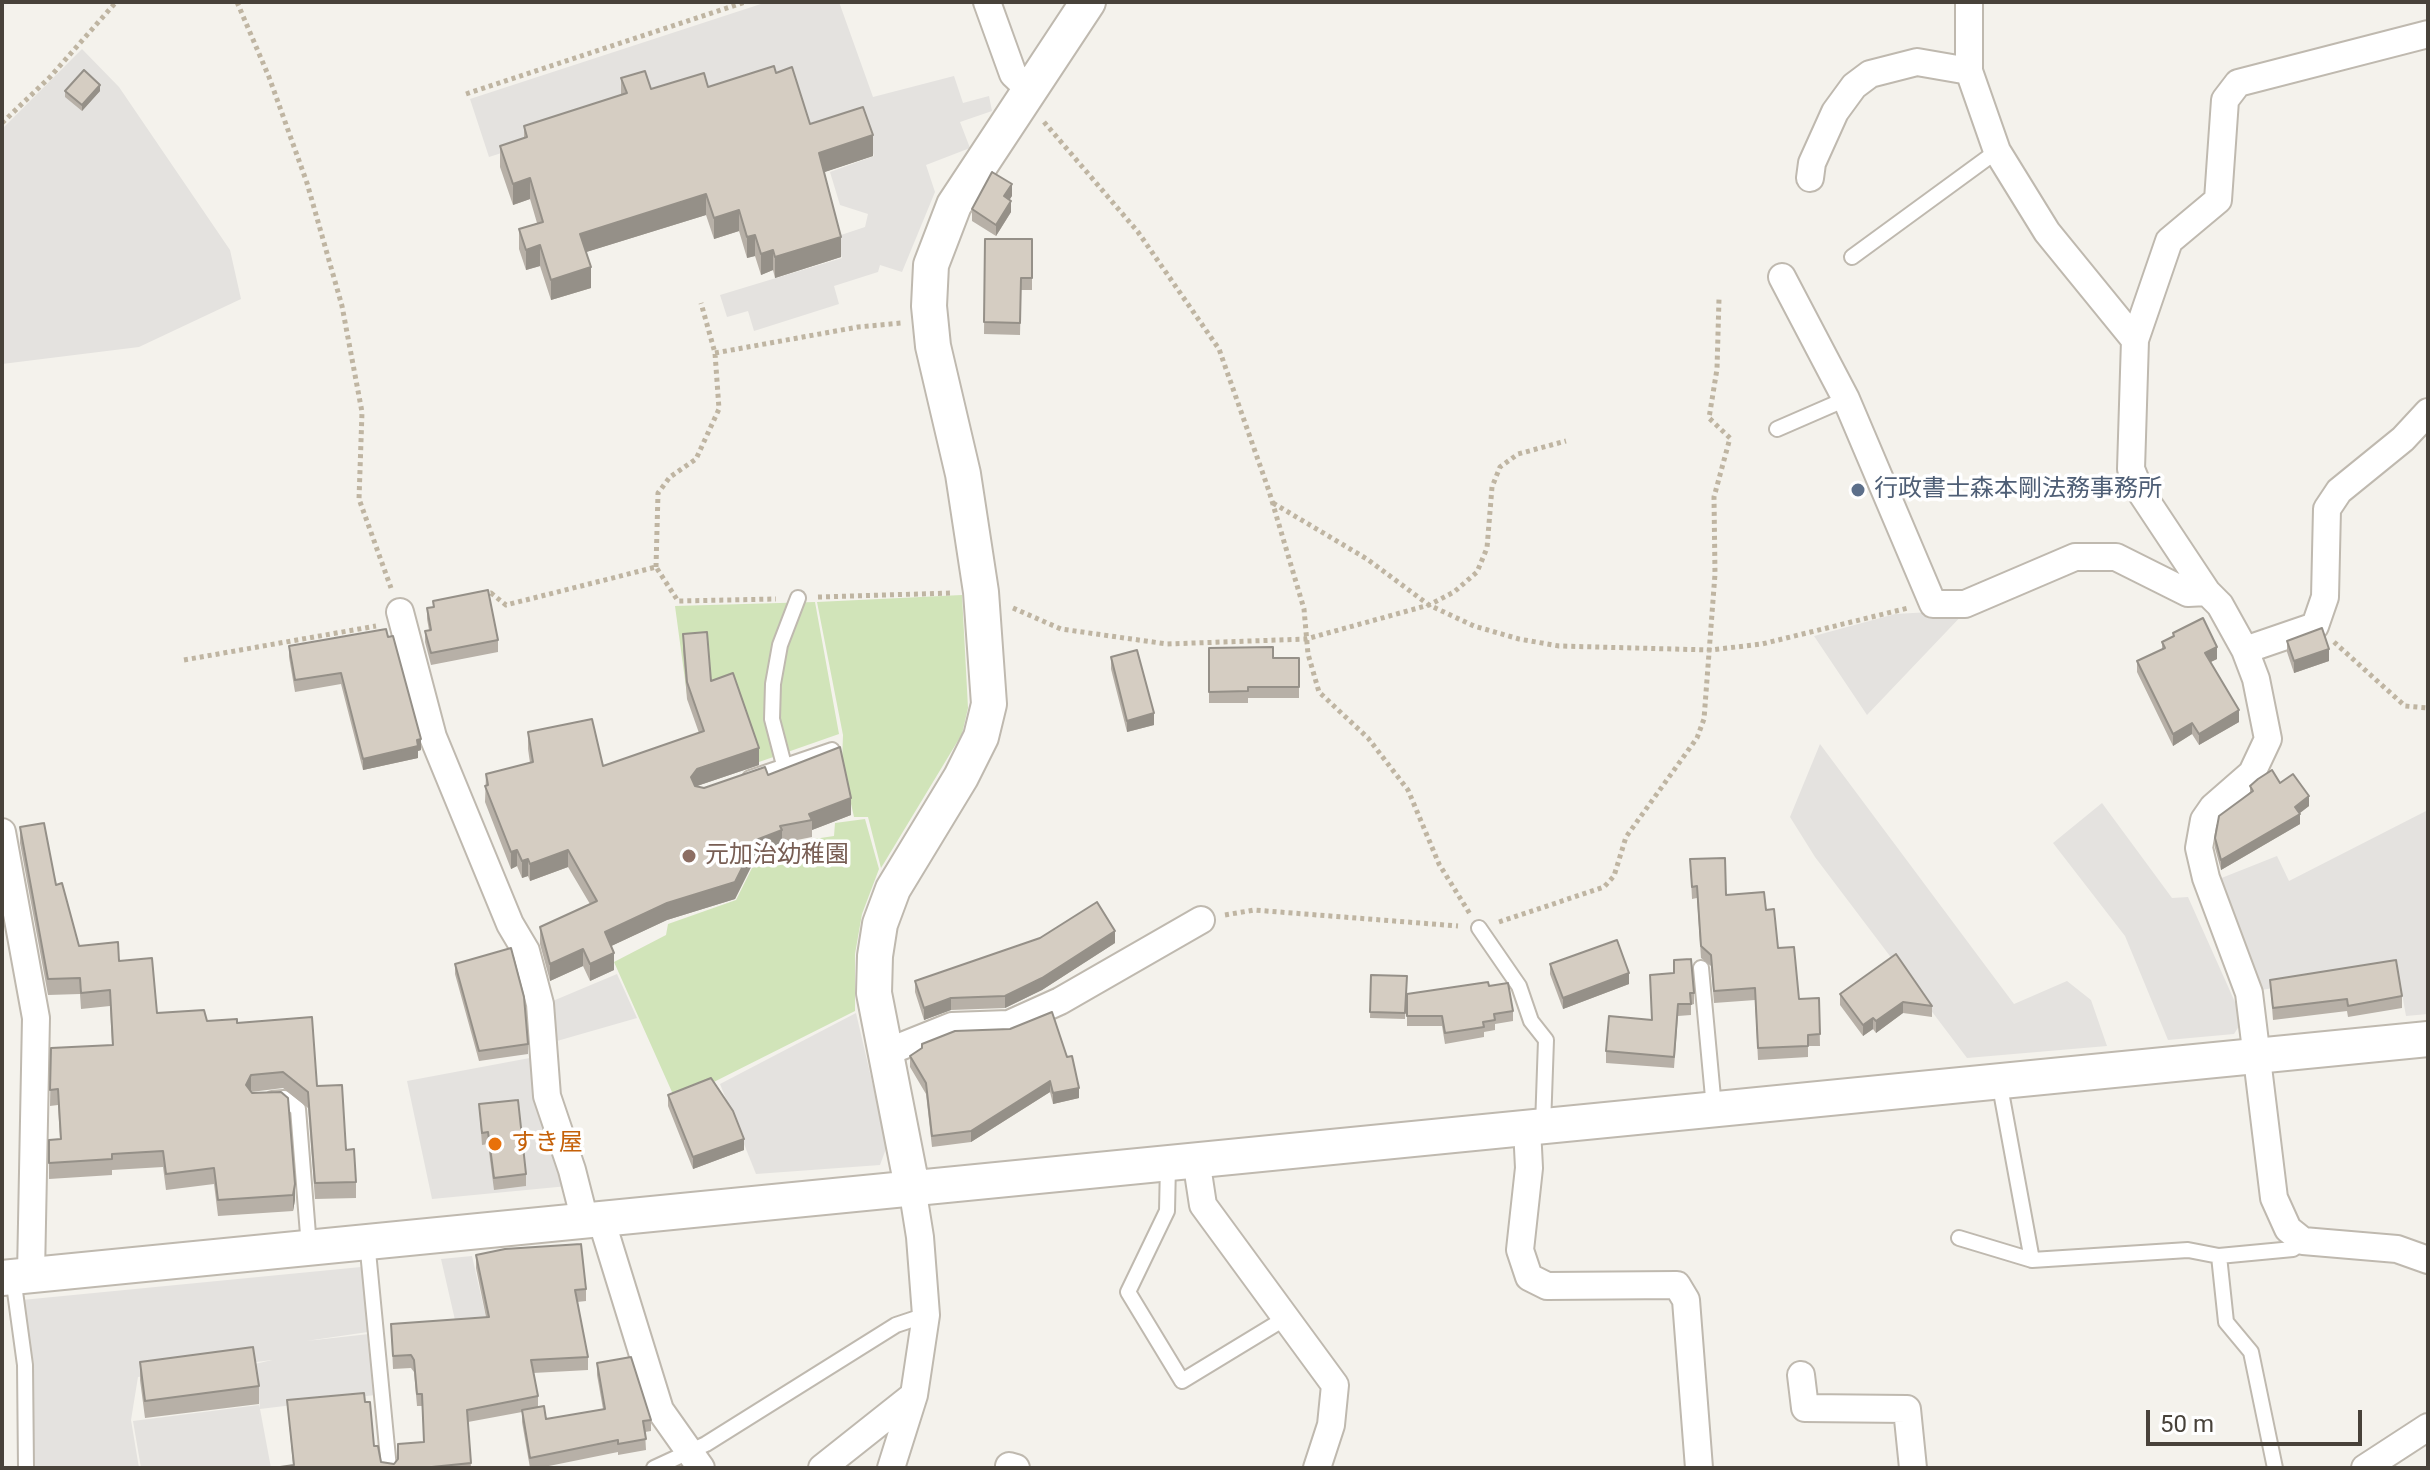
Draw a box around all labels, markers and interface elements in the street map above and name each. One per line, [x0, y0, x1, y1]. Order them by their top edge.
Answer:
place label: 行政書士森本剛法務事務所 [1874, 476, 2162, 504]
marker: 行政書士森本剛法務事務所 [1849, 481, 1867, 499]
place label: 元加治幼稚園 [705, 842, 849, 870]
marker: 元加治幼稚園 [680, 847, 698, 865]
place label: すき屋 [511, 1130, 583, 1158]
marker: すき屋 [486, 1135, 504, 1153]
scale bar [2150, 1394, 2366, 1444]
text: 50 m [2160, 1410, 2214, 1438]

